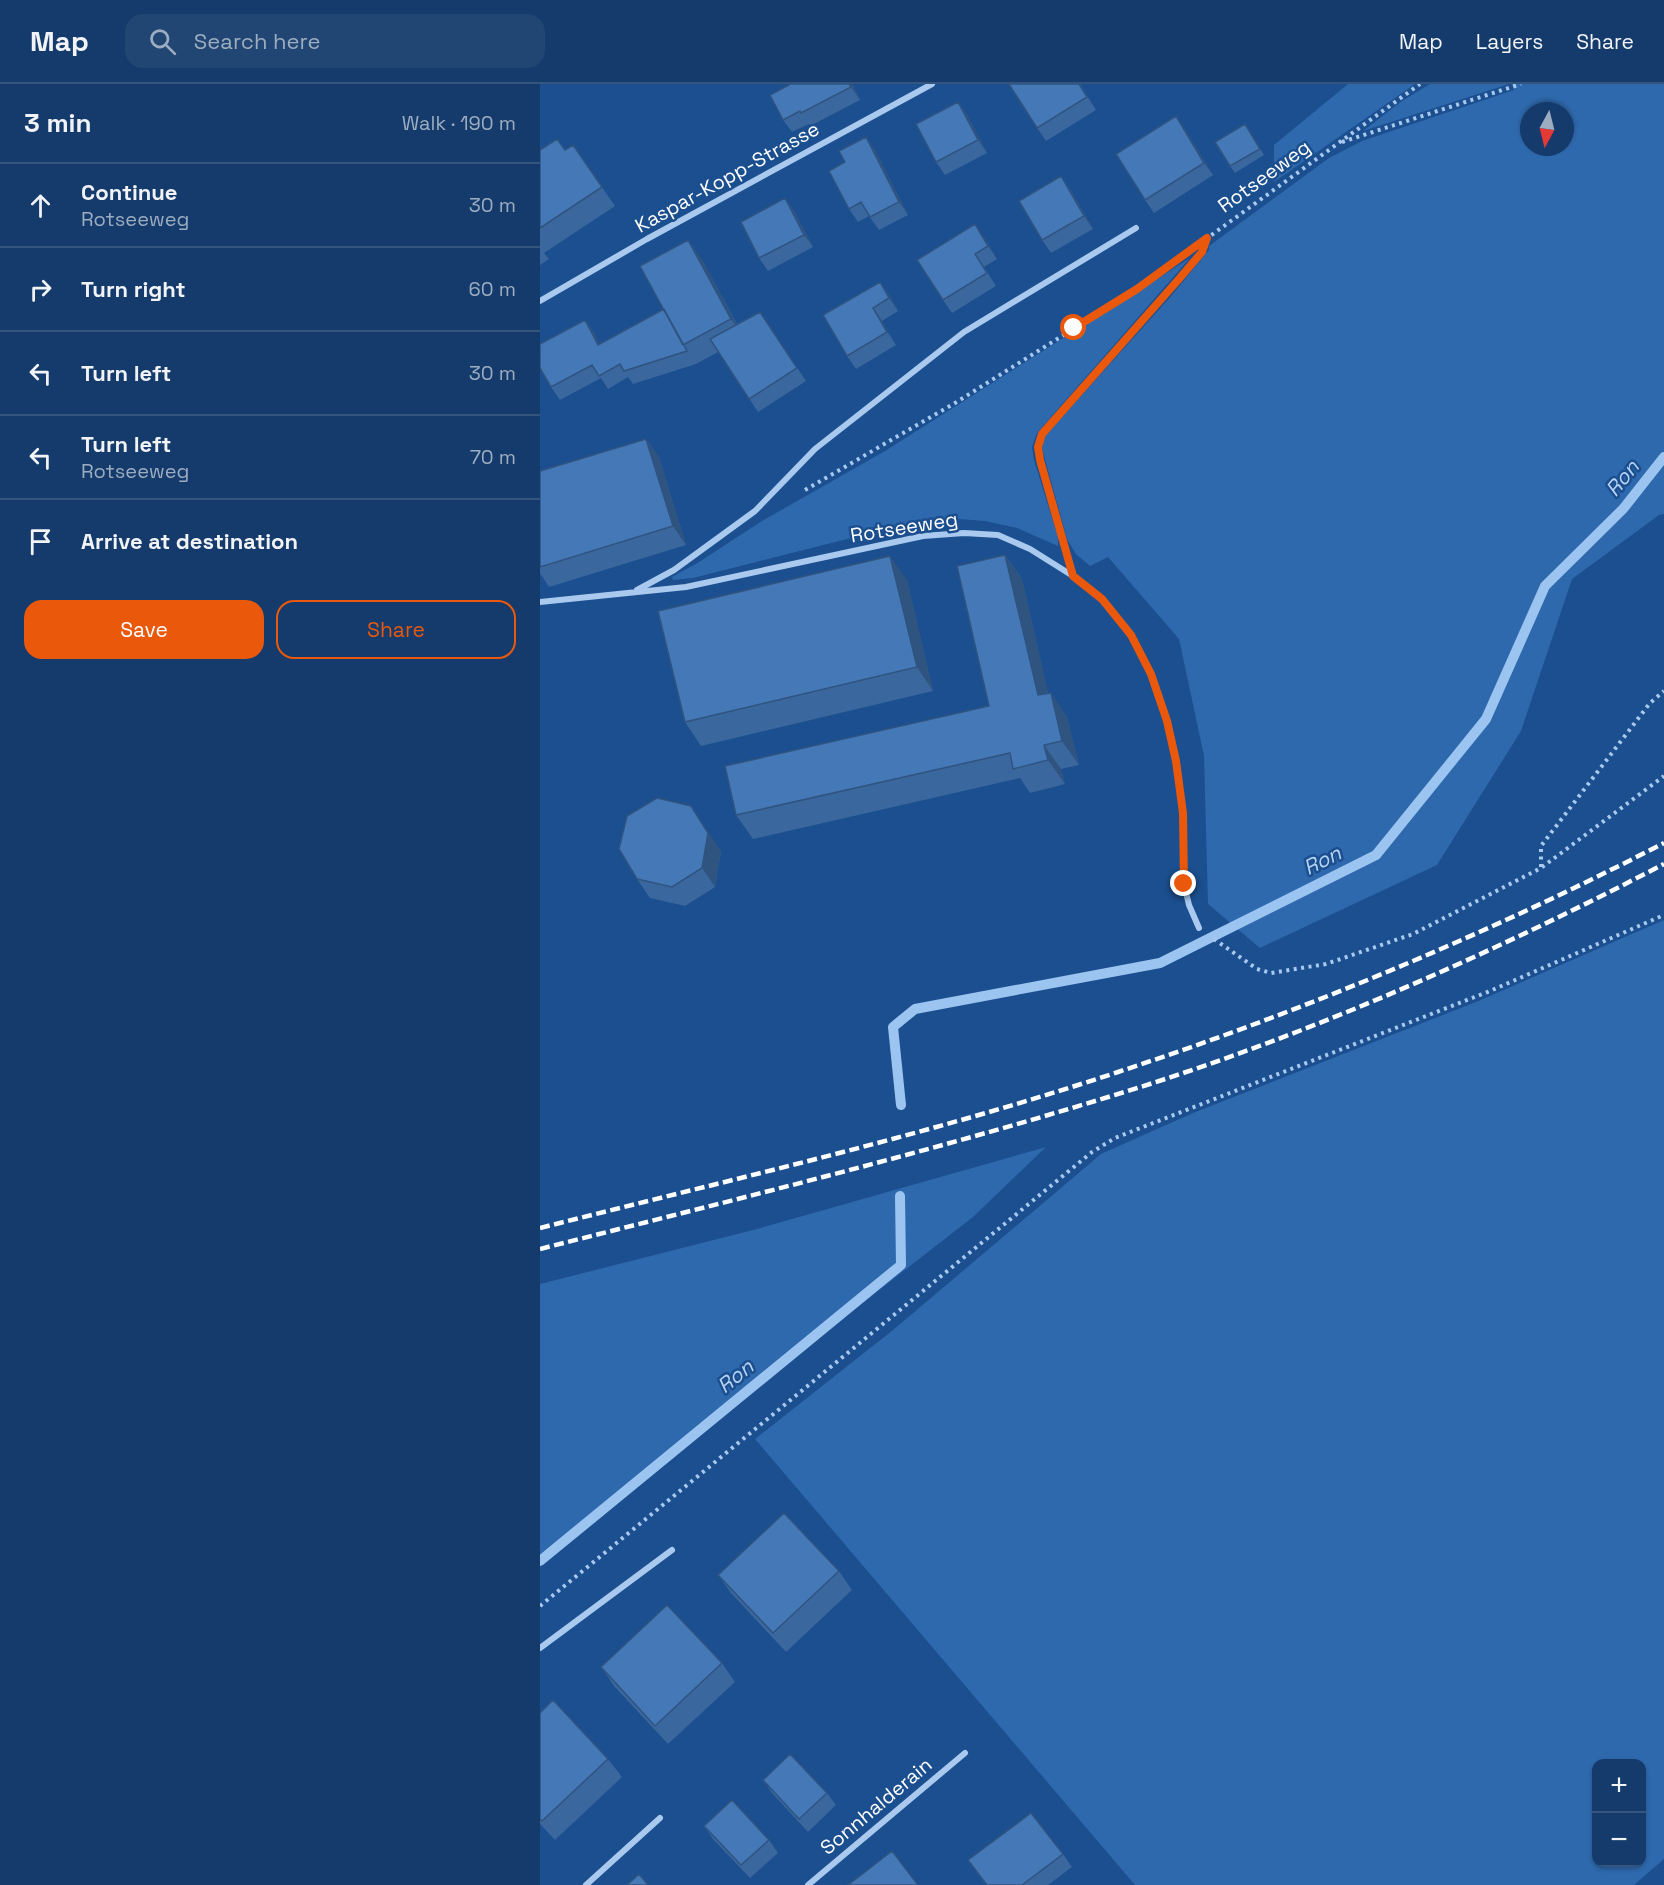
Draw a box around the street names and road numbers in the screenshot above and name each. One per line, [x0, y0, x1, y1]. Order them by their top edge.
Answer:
street label: Kaspar-Kopp-Strasse [630, 116, 824, 238]
street label: Rotseeweg [1213, 134, 1315, 218]
street label: Rotseeweg [848, 506, 960, 548]
street label: Sonnhalderain [815, 1752, 937, 1860]

